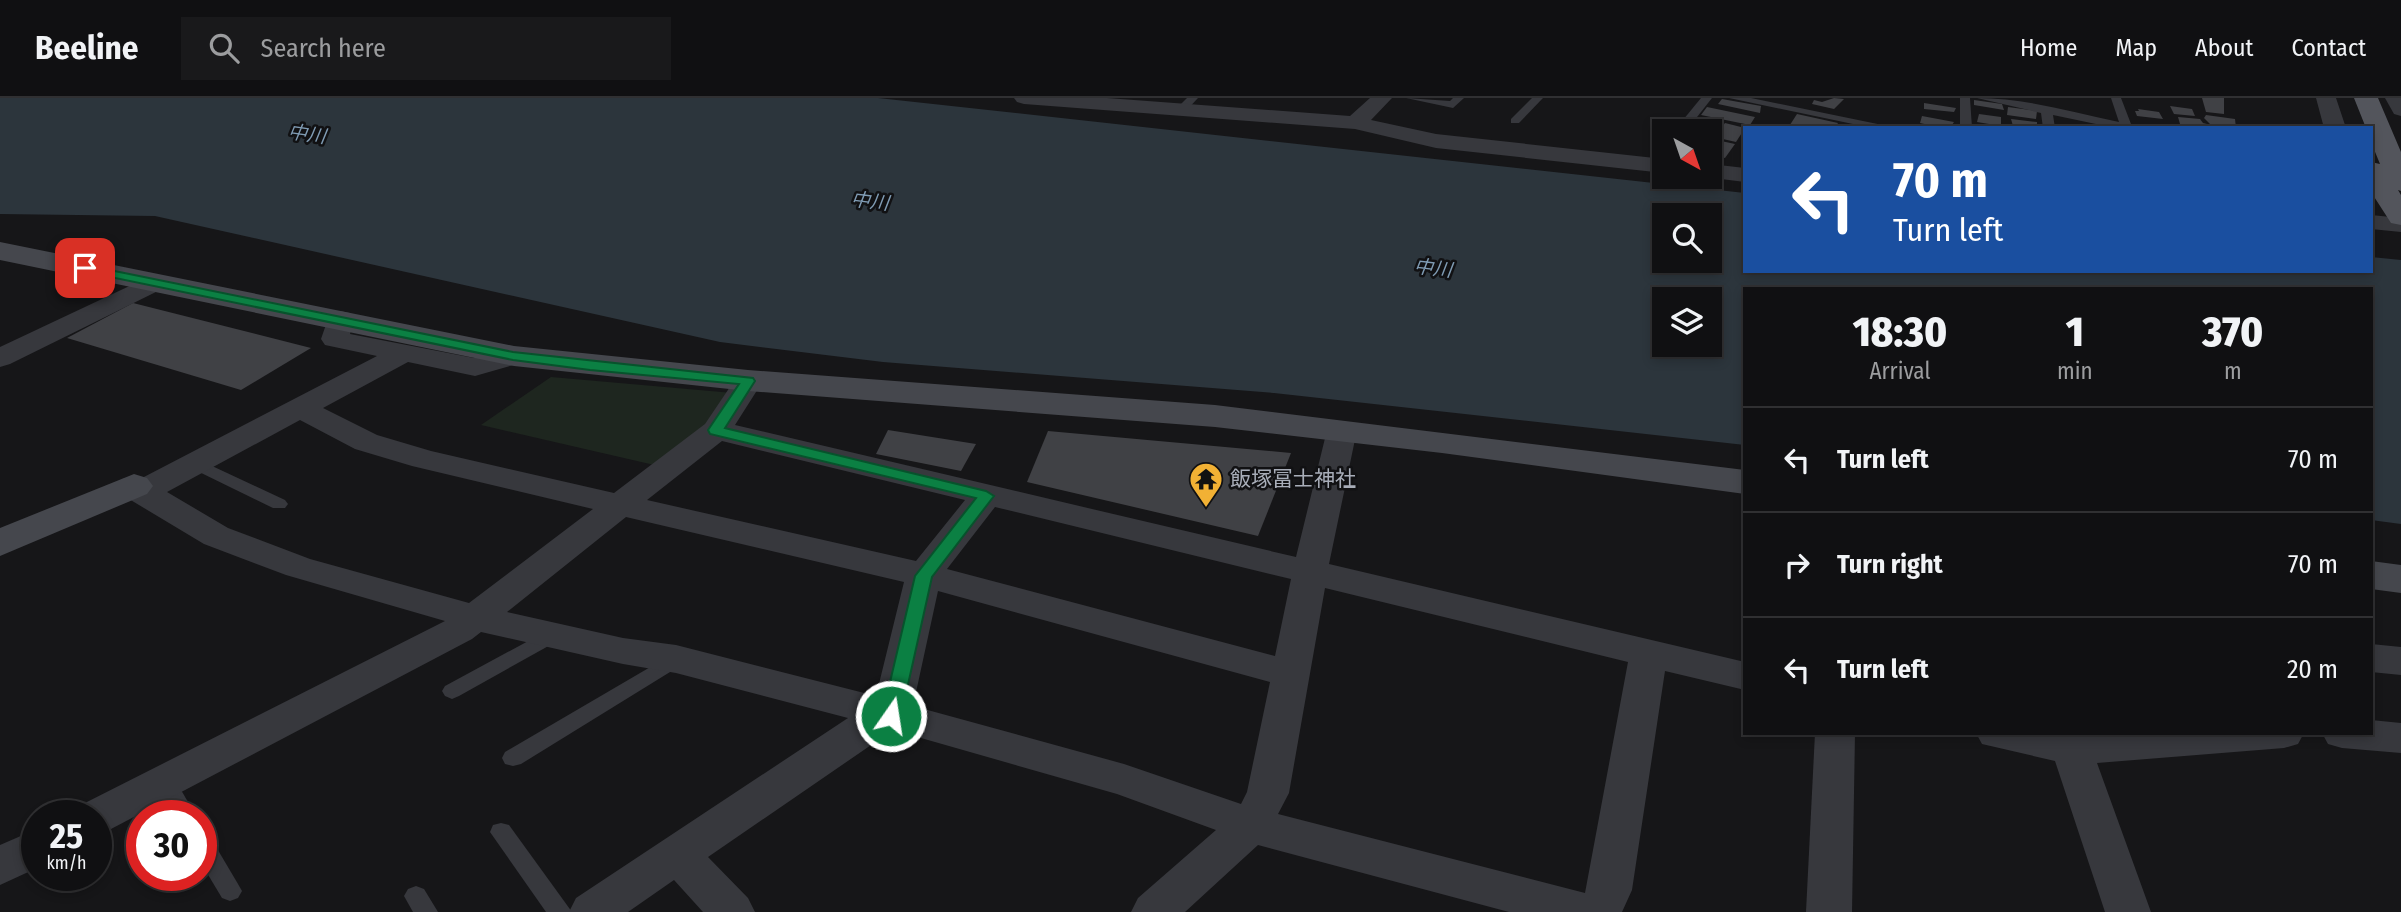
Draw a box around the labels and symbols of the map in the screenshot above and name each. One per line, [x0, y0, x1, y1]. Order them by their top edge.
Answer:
north arrow [1652, 119, 1722, 189]
water label: 中川 [287, 120, 329, 148]
water label: 中川 [850, 187, 892, 215]
pin [55, 238, 115, 298]
water label: 中川 [1413, 254, 1455, 282]
temple icon: 飯塚冨士神社 [1187, 460, 1225, 509]
place label: 飯塚冨士神社 [1230, 466, 1356, 492]
position arrow [854, 679, 928, 753]
speed limit sign: 30 [126, 800, 217, 891]

